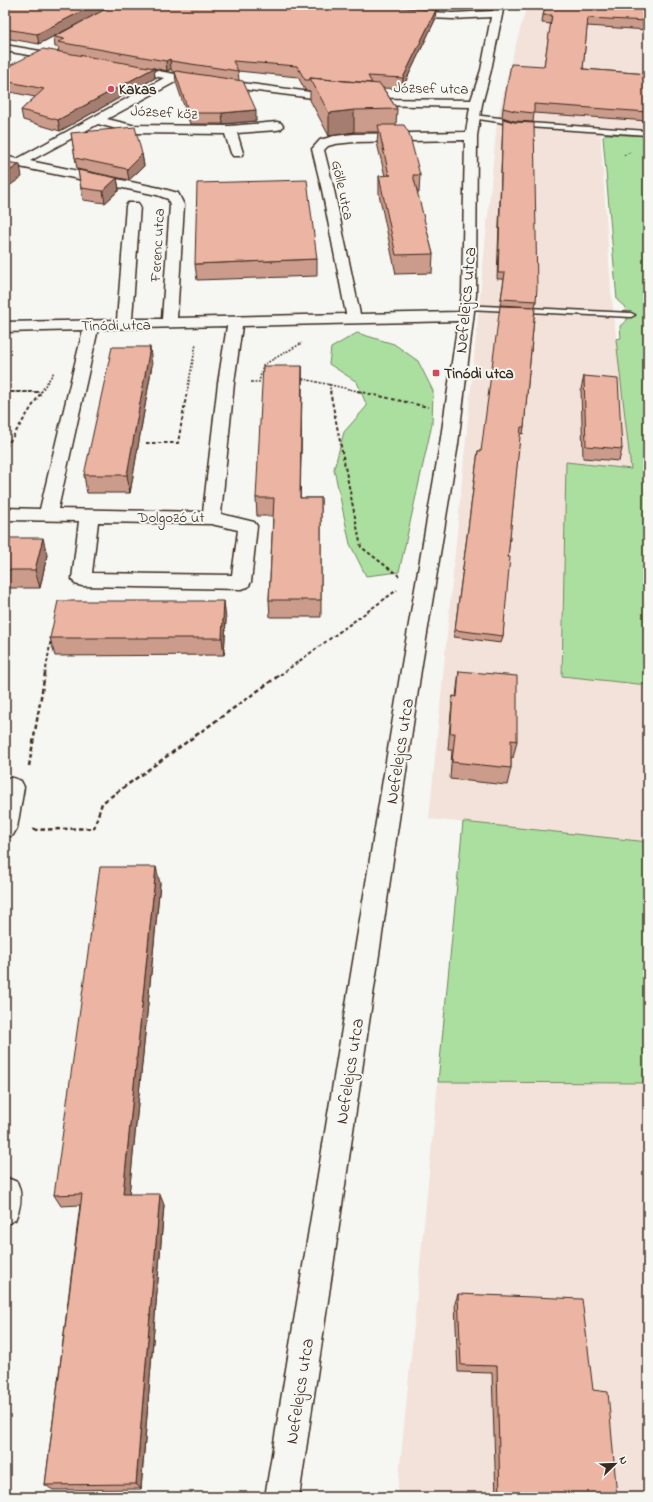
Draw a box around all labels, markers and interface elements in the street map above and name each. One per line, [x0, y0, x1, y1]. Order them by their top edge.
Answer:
street label: József utca [393, 77, 469, 101]
place label: Kakas [119, 79, 157, 101]
marker: Kakas [106, 84, 116, 94]
street label: József köz [130, 100, 199, 126]
street label: Gölle utca [325, 158, 359, 222]
street label: Ferenc utca [145, 208, 171, 284]
street label: Nefelejcs utca [449, 246, 485, 355]
street label: Tinódi utca [81, 314, 151, 338]
place label: Tinódi utca [444, 363, 514, 385]
marker: Tinódi utca [431, 368, 441, 378]
street label: Dolgozó út [137, 507, 204, 530]
street label: Nefelejcs utca [380, 696, 422, 806]
street label: Nefelejcs utca [330, 1016, 372, 1126]
street label: Nefelejcs utca [280, 1336, 322, 1446]
north arrow [595, 1444, 635, 1484]
text: N [614, 1454, 632, 1467]

